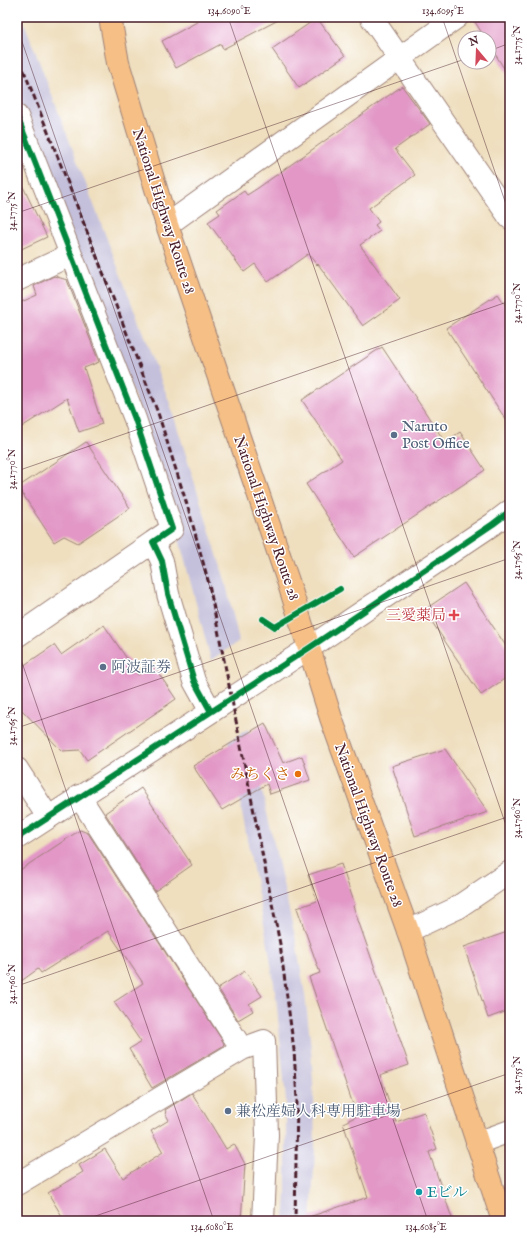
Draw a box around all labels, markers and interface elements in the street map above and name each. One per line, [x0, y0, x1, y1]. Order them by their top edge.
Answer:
text: 134.6090°E [207, 5, 251, 18]
text: 134.6095°E [422, 5, 464, 18]
text: 34.1775°N [511, 25, 524, 65]
north arrow [457, 30, 497, 70]
text: N [466, 33, 481, 50]
street label: National Highway Route 28 [128, 126, 199, 296]
text: 34.1775°N [6, 191, 19, 231]
text: 34.1770°N [511, 282, 524, 323]
place label: Naruto Post Office [402, 417, 470, 453]
marker: Naruto Post Office [389, 430, 399, 440]
street label: National Highway Route 28 [229, 433, 304, 603]
text: 34.1770°N [6, 448, 19, 489]
text: 34.1765°N [511, 540, 524, 580]
place label: 三愛薬局 [386, 606, 446, 625]
marker: 三愛薬局 [449, 610, 459, 620]
place label: 阿波証券 [111, 658, 171, 677]
marker: 阿波証券 [98, 662, 108, 672]
text: 34.1765°N [6, 706, 19, 746]
street label: National Highway Route 28 [330, 741, 407, 910]
place label: みちくさ [230, 765, 290, 784]
marker: みちくさ [293, 769, 303, 779]
text: 34.1760°N [511, 797, 524, 838]
text: 34.1760°N [6, 963, 19, 1004]
text: 34.1755°N [511, 1055, 524, 1094]
place label: 兼松産婦人科専用駐車場 [236, 1102, 401, 1121]
marker: 兼松産婦人科専用駐車場 [223, 1106, 233, 1116]
place label: Eビル [427, 1183, 467, 1202]
marker: Eビル [414, 1187, 424, 1197]
text: 134.6080°E [191, 1221, 233, 1234]
text: 134.6085°E [405, 1221, 447, 1234]

